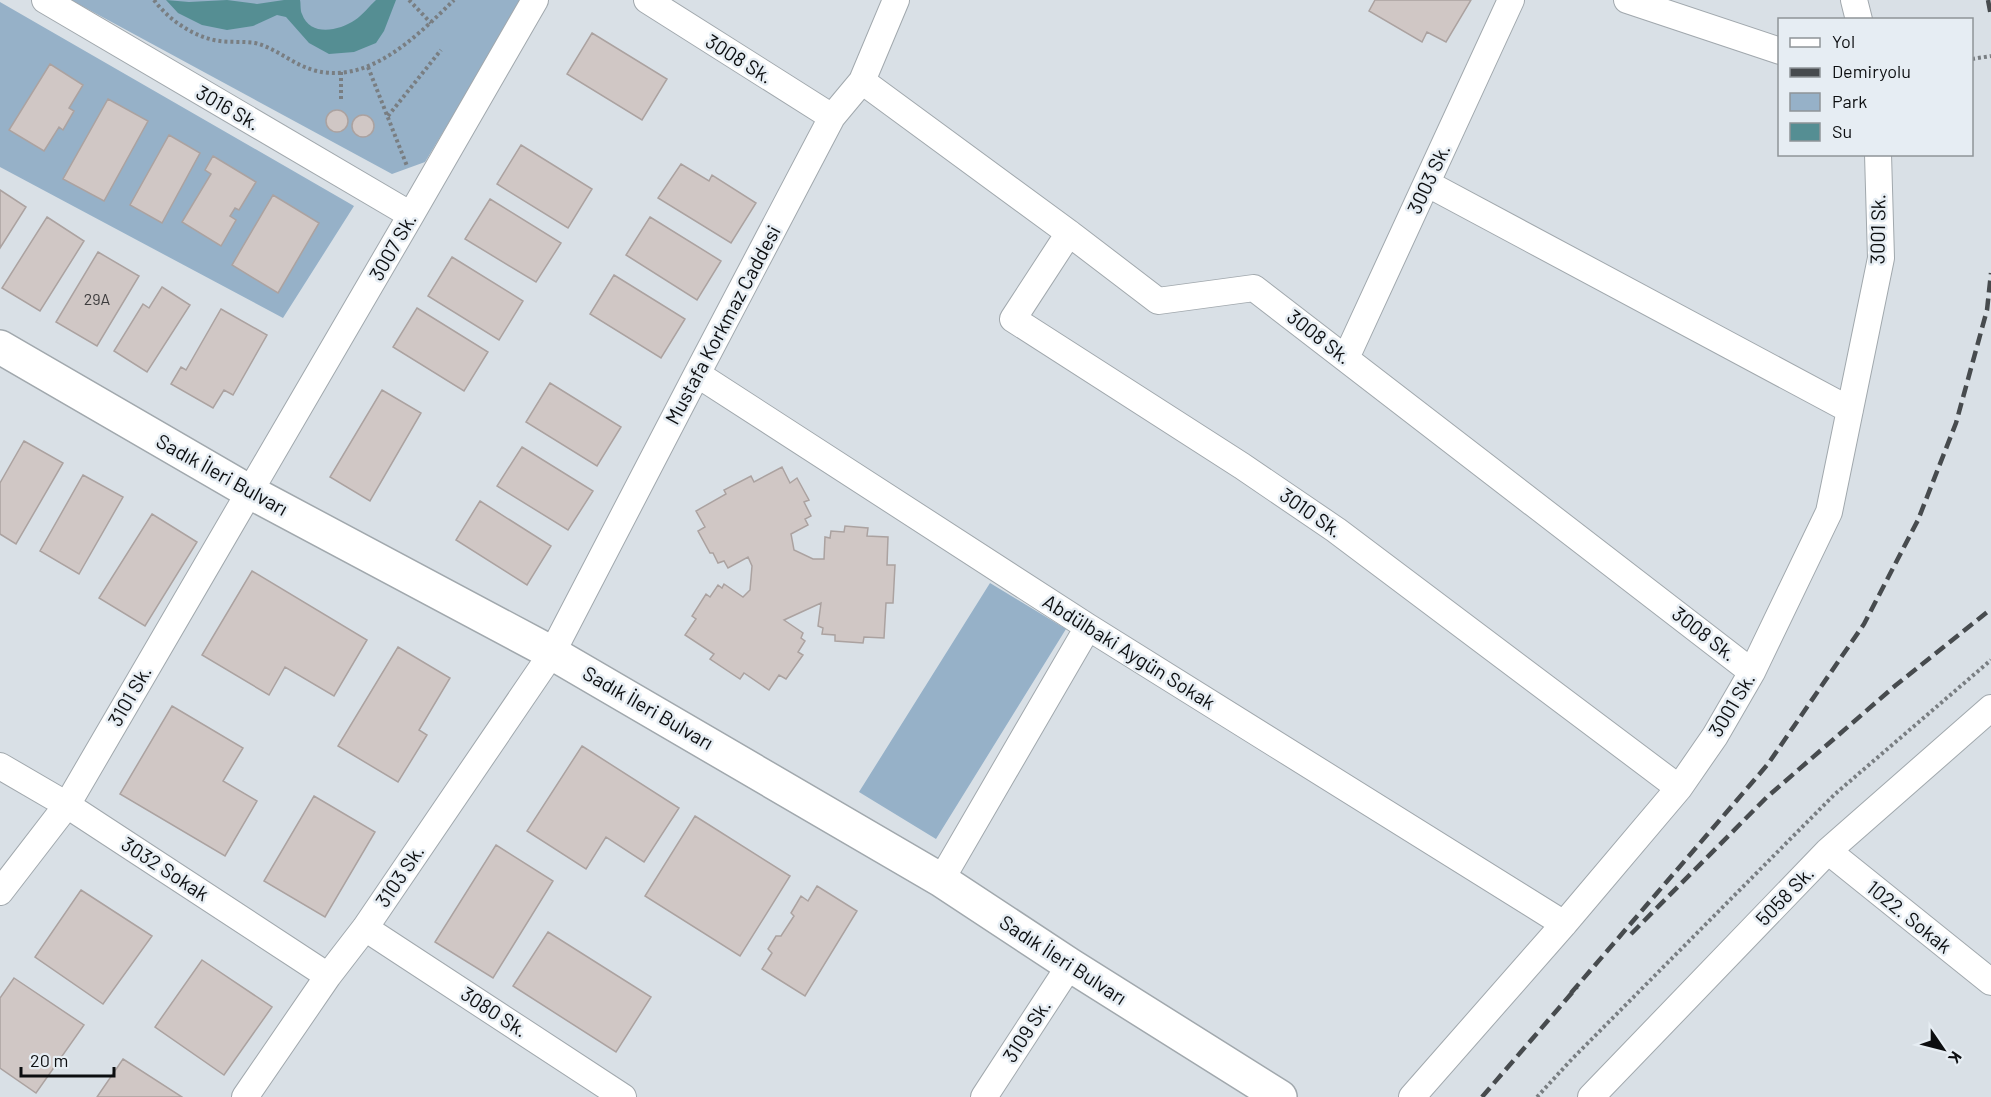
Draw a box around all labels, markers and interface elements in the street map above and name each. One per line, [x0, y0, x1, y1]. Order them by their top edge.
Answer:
legend [1778, 18, 1973, 156]
street label: 3008 Sk. [702, 28, 778, 88]
text: Yol [1832, 30, 1855, 52]
text: Demiryolu [1832, 60, 1911, 82]
street label: 3016 Sk. [192, 79, 265, 135]
text: Park [1832, 90, 1867, 112]
text: Su [1832, 120, 1852, 142]
street label: 3003 Sk. [1401, 140, 1455, 217]
street label: 3001 Sk. [1864, 193, 1890, 264]
street label: 3007 Sk. [363, 209, 421, 284]
street label: Mustafa Korkmaz Caddesi [659, 221, 785, 428]
house number: 29A [84, 289, 111, 308]
street label: 3008 Sk. [1283, 304, 1356, 369]
street label: Sadık İleri Bulvarı [153, 428, 292, 520]
street label: 3010 Sk. [1276, 482, 1347, 542]
street label: Abdülbaki Aygün Sokak [1039, 588, 1220, 714]
street label: 3008 Sk. [1668, 601, 1741, 666]
street label: Sadık İleri Bulvarı [579, 660, 718, 754]
street label: 3101 Sk. [102, 661, 156, 730]
street label: 3001 Sk. [1703, 668, 1760, 741]
street label: 3032 Sokak [117, 831, 214, 905]
street label: 3103 Sk. [370, 840, 429, 911]
street label: 5058 Sk. [1750, 861, 1818, 930]
street label: 1022. Sokak [1862, 875, 1957, 958]
street label: Sadık İleri Bulvarı [996, 909, 1131, 1009]
street label: 3080 Sk. [457, 981, 532, 1042]
street label: 3109 Sk. [997, 995, 1055, 1066]
north arrow [1913, 1019, 1973, 1079]
scale bar [21, 1040, 114, 1078]
text: K [1945, 1048, 1966, 1067]
text: 20 m [30, 1049, 68, 1071]

